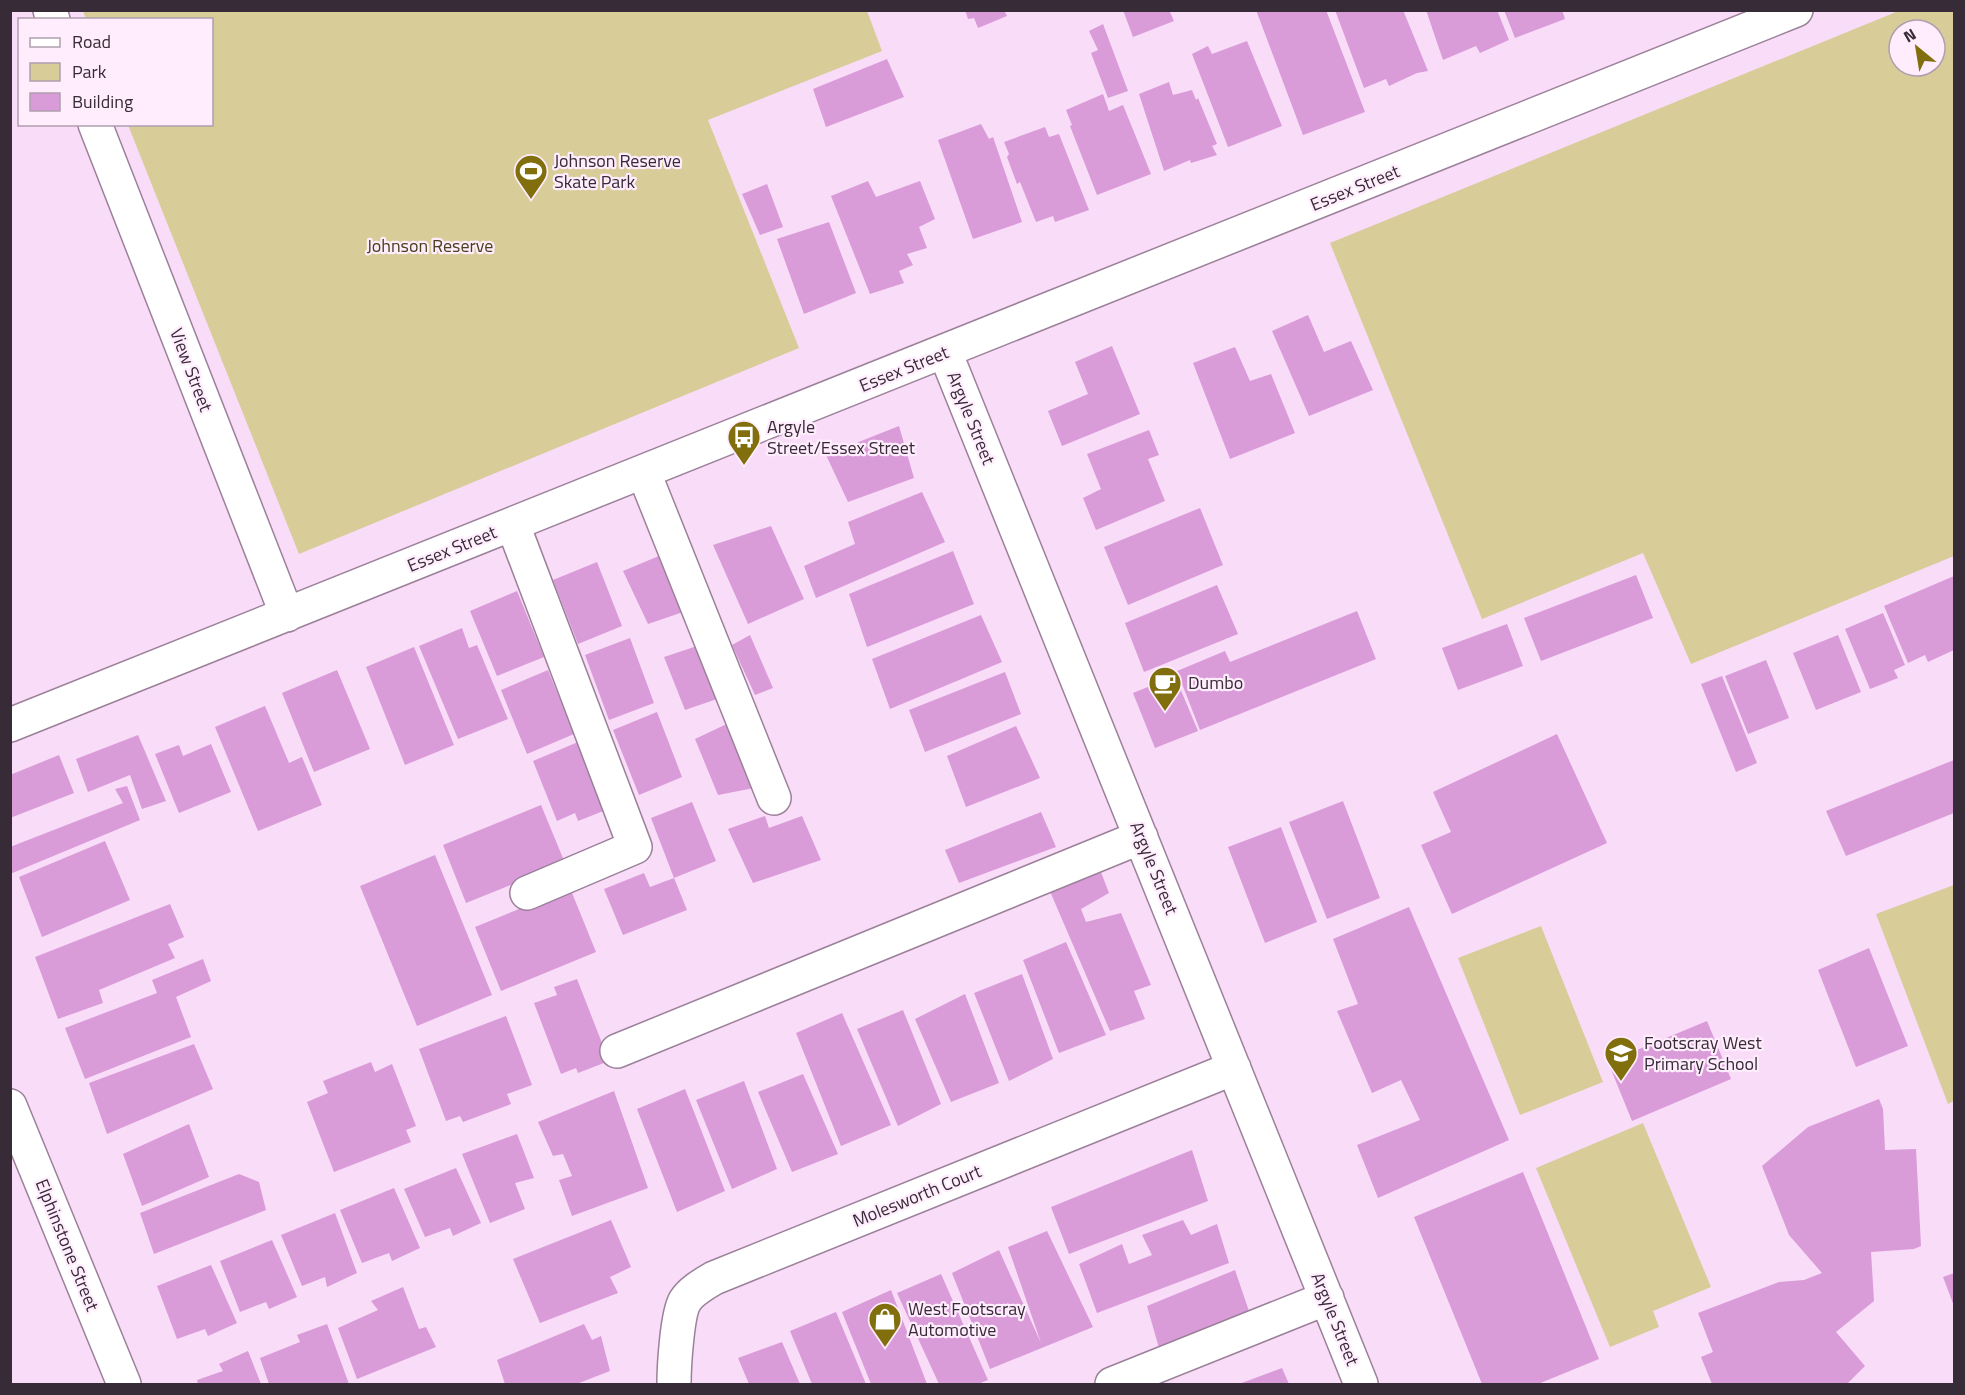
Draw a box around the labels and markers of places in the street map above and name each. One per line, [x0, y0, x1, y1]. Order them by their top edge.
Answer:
place label: Johnson Reserve Skate Park [554, 147, 681, 195]
sports icon: Johnson Reserve Skate Park [513, 153, 549, 200]
place label: Argyle Street/Essex Street [767, 413, 916, 461]
bus stop icon: Argyle Street/Essex Street [726, 419, 762, 466]
cafe icon: Dumbo [1147, 665, 1183, 712]
place label: Dumbo [1188, 669, 1243, 696]
place label: Footscray West Primary School [1644, 1029, 1762, 1077]
school or university icon: Footscray West Primary School [1603, 1035, 1639, 1082]
place label: West Footscray Automotive [908, 1295, 1026, 1343]
shop icon: West Footscray Automotive [867, 1301, 903, 1348]

